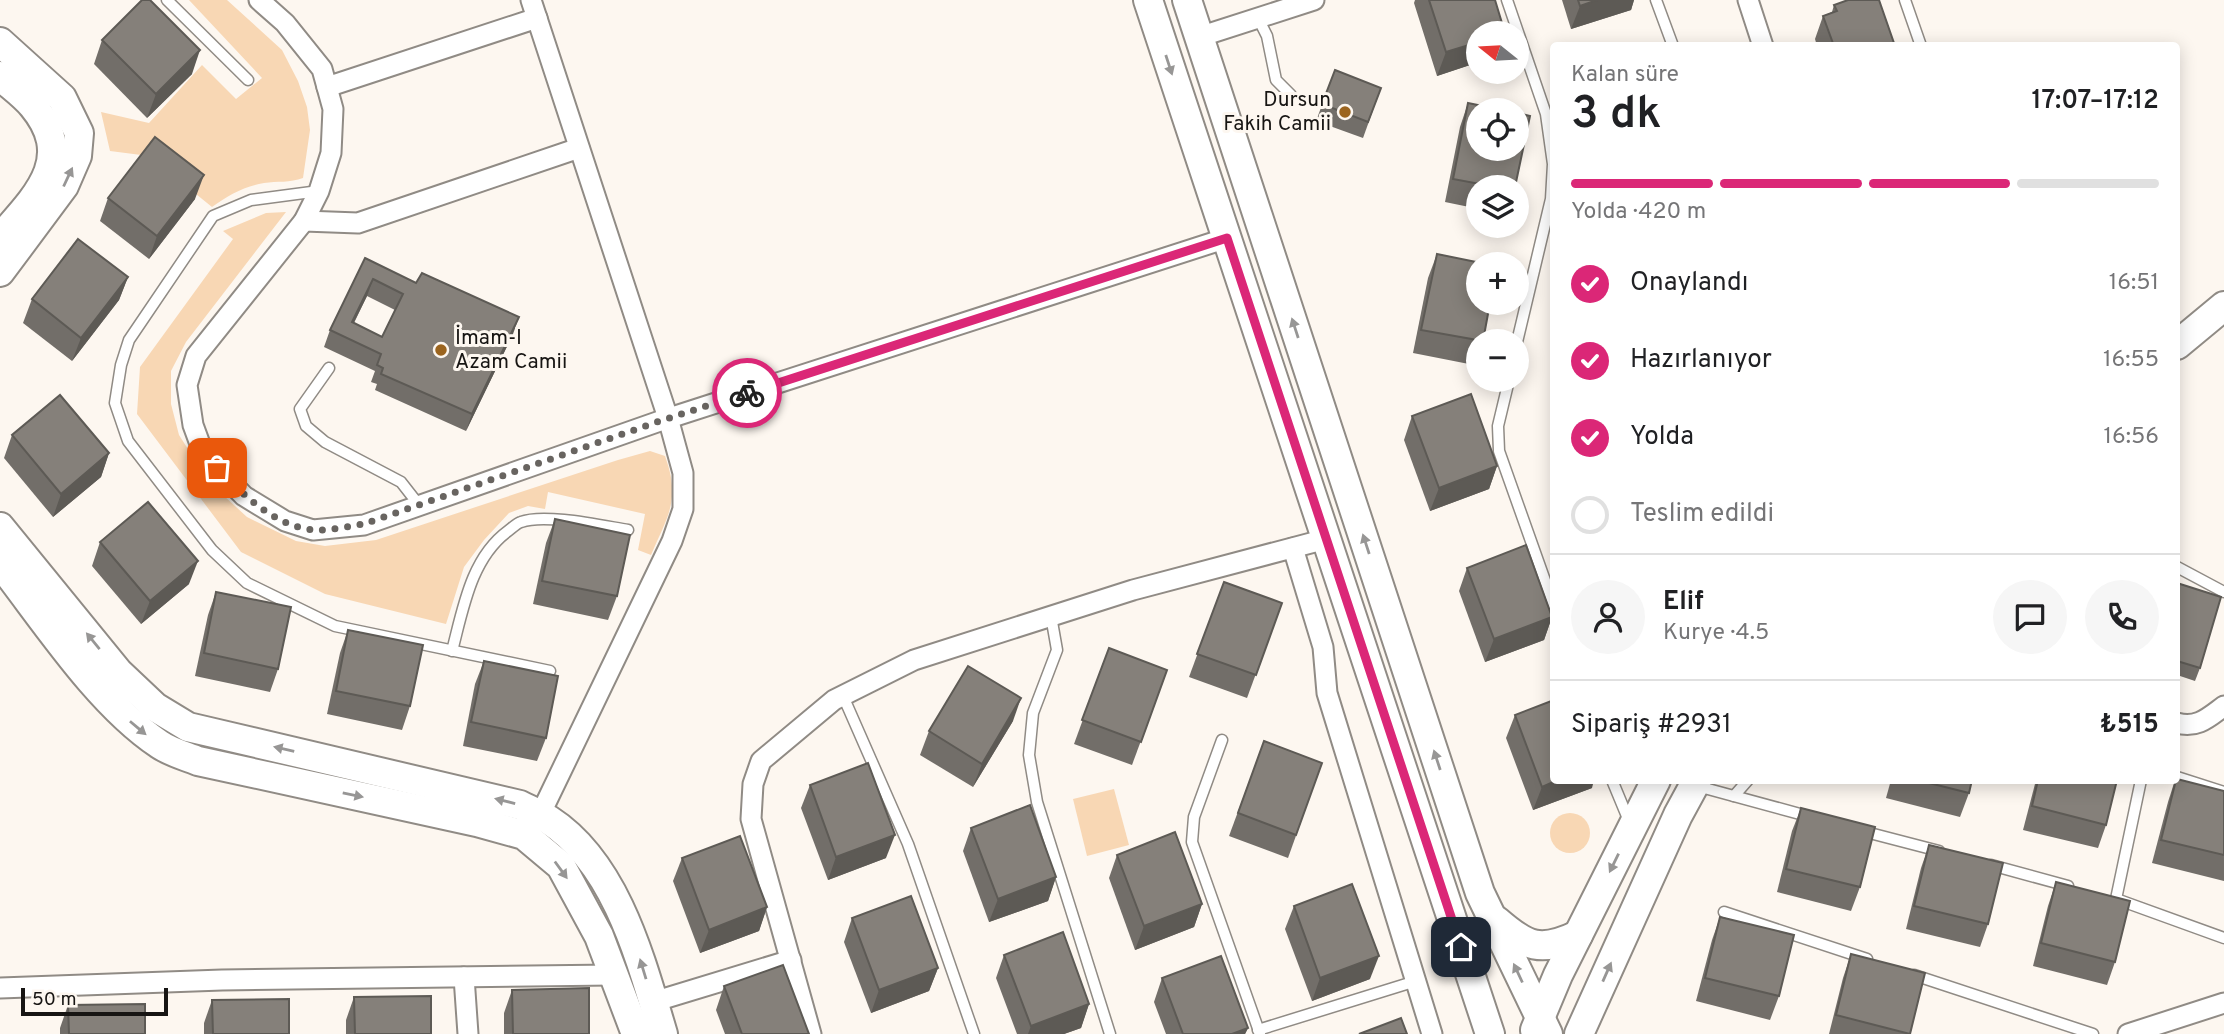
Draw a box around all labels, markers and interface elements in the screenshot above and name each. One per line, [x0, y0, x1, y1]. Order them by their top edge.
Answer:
north arrow [1466, 21, 1530, 84]
map controls [1466, 21, 1529, 392]
one-way arrow [1165, 54, 1175, 75]
text: Kalan süre [1571, 61, 1679, 90]
text: 17:07–17:12 [2031, 85, 2159, 118]
text: 3 dk [1571, 86, 1662, 145]
place label: Dursun Fakih Camii [1223, 87, 1331, 138]
button: locate [1466, 98, 1529, 161]
marker: Dursun Fakih Camii [1337, 104, 1353, 120]
one-way arrow [62, 167, 74, 187]
button: layers [1466, 175, 1529, 238]
text: Yolda · 420 m [1571, 198, 1706, 227]
button: + [1466, 252, 1529, 315]
icon: check [1571, 265, 1609, 303]
text: Onaylandı [1630, 267, 1748, 300]
text: 16:51 [2109, 269, 2159, 298]
one-way arrow [1289, 318, 1299, 339]
place label: İmam-I Azam Camii [455, 325, 567, 376]
button: − [1466, 329, 1529, 392]
marker: İmam-I Azam Camii [433, 342, 449, 358]
icon: check [1571, 342, 1609, 380]
text: Hazırlanıyor [1630, 344, 1772, 377]
text: 16:55 [2103, 346, 2159, 375]
courier [712, 358, 782, 428]
icon: bike [728, 374, 766, 412]
icon: check [1571, 419, 1609, 457]
text: Yolda [1630, 421, 1694, 454]
text: 16:56 [2104, 423, 2159, 452]
pin [187, 438, 247, 498]
icon: bag [198, 449, 236, 487]
text: Teslim edildi [1630, 498, 1774, 531]
one-way arrow [1360, 534, 1370, 555]
button: person [1571, 580, 1645, 654]
button: chat [1993, 580, 2067, 654]
button: phone [2085, 580, 2159, 654]
text: Elif [1663, 586, 1704, 619]
text: Kurye · 4.5 [1663, 619, 1769, 648]
one-way arrow [85, 633, 100, 651]
text: Sipariş #2931 [1571, 709, 1732, 742]
text: ₺515 [2100, 709, 2159, 742]
one-way arrow [129, 720, 147, 735]
one-way arrow [273, 744, 295, 755]
one-way arrow [1431, 750, 1441, 771]
one-way arrow [342, 789, 364, 800]
one-way arrow [494, 795, 516, 806]
one-way arrow [1609, 853, 1620, 873]
one-way arrow [554, 860, 569, 878]
pin [1431, 917, 1491, 977]
icon: home [1442, 928, 1480, 966]
one-way arrow [638, 958, 648, 979]
one-way arrow [1512, 962, 1523, 983]
one-way arrow [1601, 962, 1613, 982]
scale bar [21, 985, 168, 1017]
text: 50 m [32, 988, 77, 1012]

